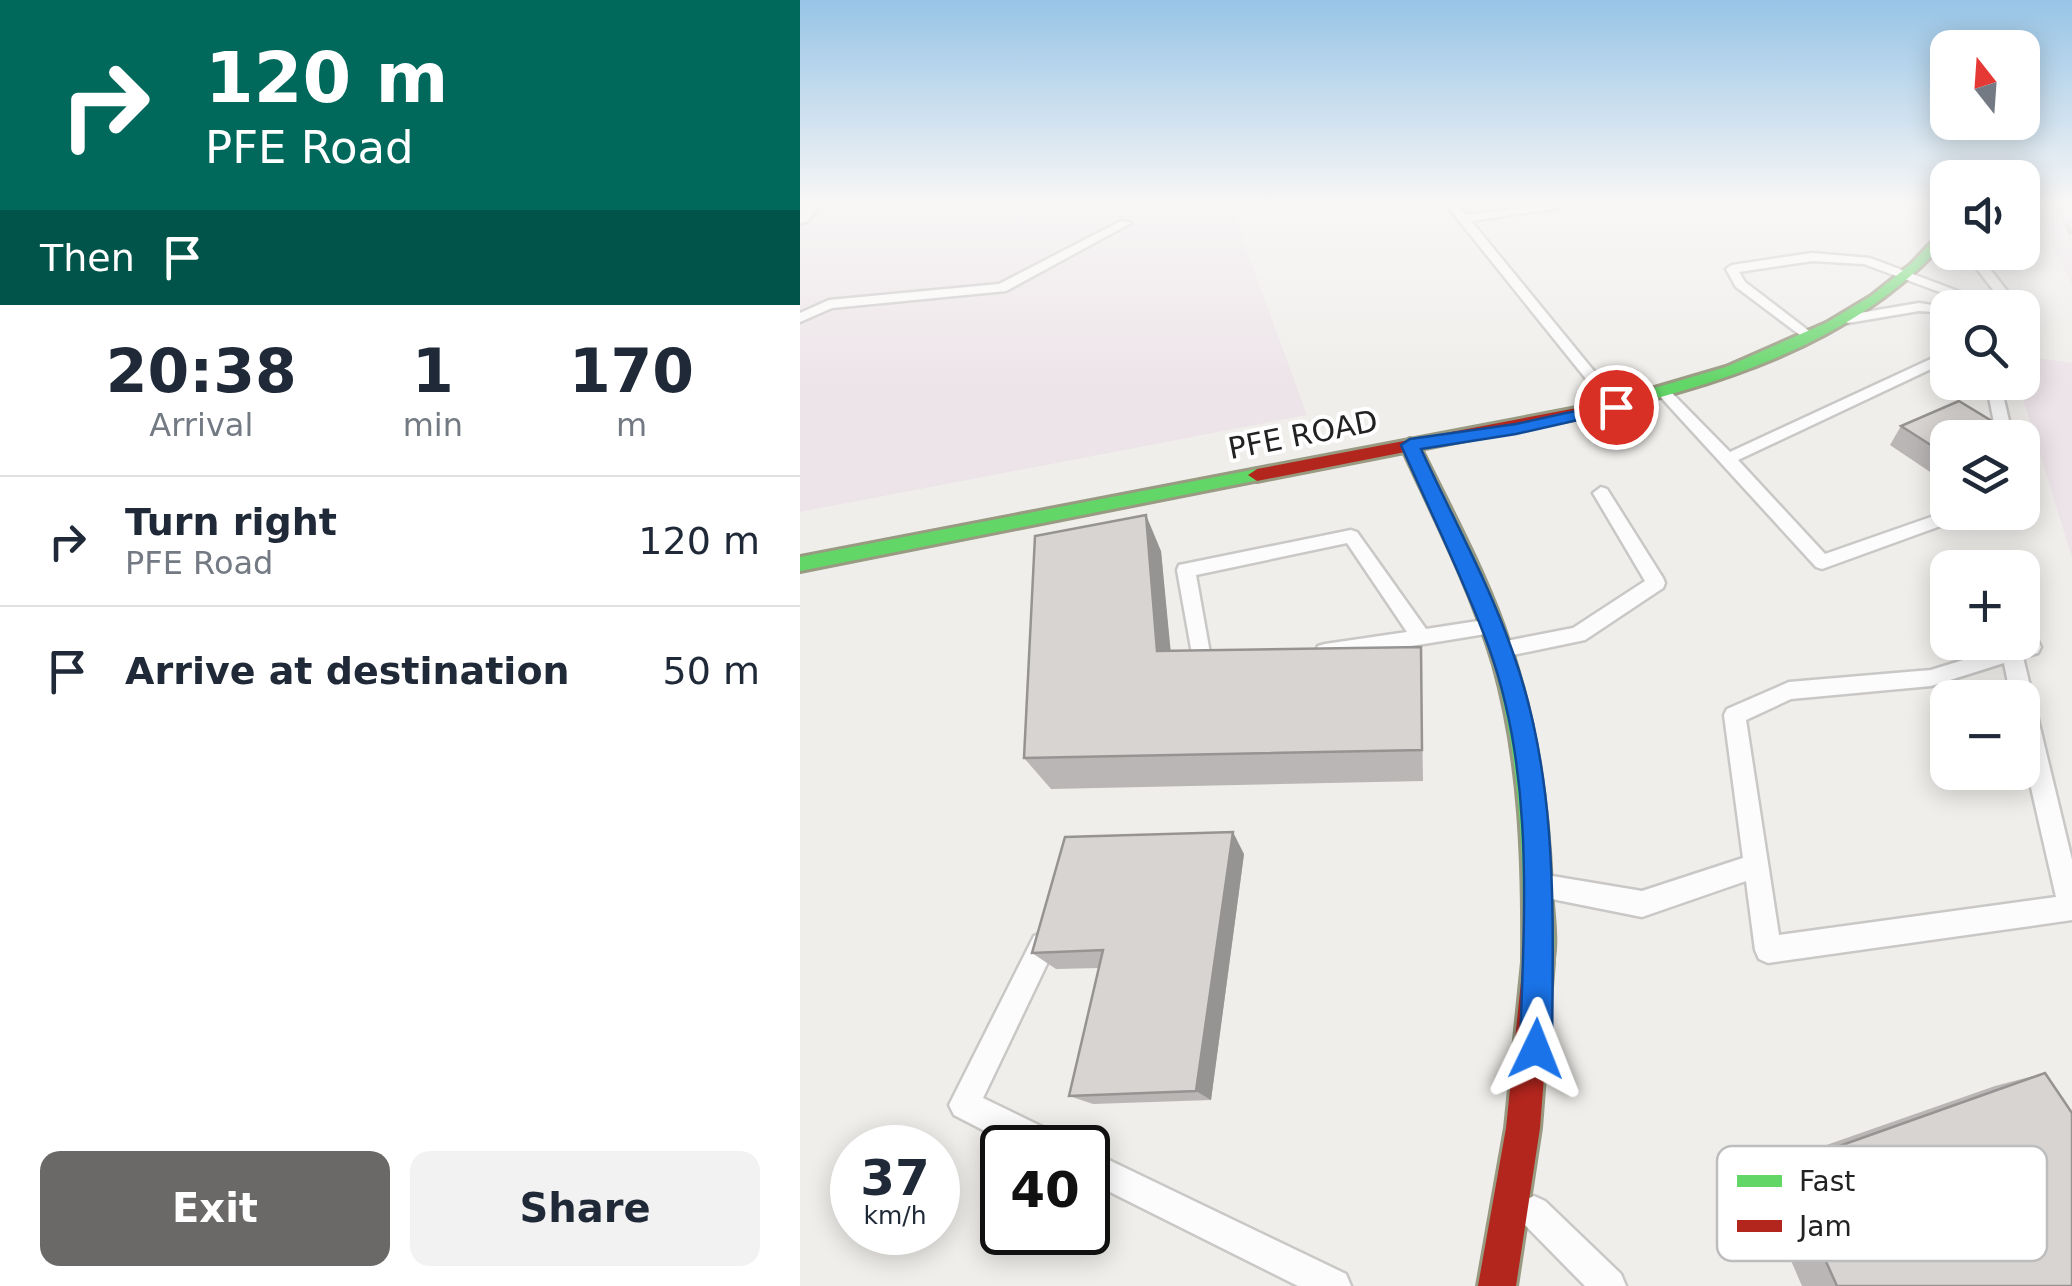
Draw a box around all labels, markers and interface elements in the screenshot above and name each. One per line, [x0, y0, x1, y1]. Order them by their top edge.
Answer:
north arrow [1930, 30, 2040, 140]
map controls [1930, 30, 2040, 790]
text: 120 m [205, 37, 448, 119]
icon: right [40, 40, 170, 170]
text: PFE Road [205, 121, 414, 174]
button: sound [1930, 160, 2040, 270]
icon: arrive [155, 230, 210, 285]
text: Then [40, 236, 135, 280]
button: search [1930, 290, 2040, 400]
text: 20:38 [106, 336, 297, 406]
text: 1 [412, 336, 454, 406]
text: 170 [569, 336, 694, 406]
pin [1574, 365, 1659, 450]
icon: arrive [1589, 380, 1644, 435]
street label: PFE ROAD [1225, 403, 1381, 466]
text: Arrival [149, 406, 253, 444]
text: min [403, 406, 463, 444]
text: m [616, 406, 647, 444]
button: layers [1930, 420, 2040, 530]
text: Turn right [125, 500, 337, 544]
icon: right [40, 514, 95, 569]
text: 120 m [638, 519, 760, 563]
text: PFE Road [125, 544, 273, 582]
button: + [1930, 550, 2040, 660]
icon: arrive [40, 644, 95, 699]
text: Arrive at destination [125, 649, 570, 693]
text: 50 m [663, 649, 760, 693]
button: − [1930, 680, 2040, 790]
position arrow [1484, 997, 1588, 1101]
speed limit sign: 40 [980, 1125, 1110, 1255]
legend [1717, 1146, 2047, 1261]
text: 37 [860, 1149, 930, 1207]
button: Exit [40, 1151, 390, 1266]
button: Share [410, 1151, 760, 1266]
text: Fast [1799, 1165, 1855, 1198]
text: km/h [863, 1201, 927, 1230]
text: Jam [1797, 1210, 1852, 1243]

